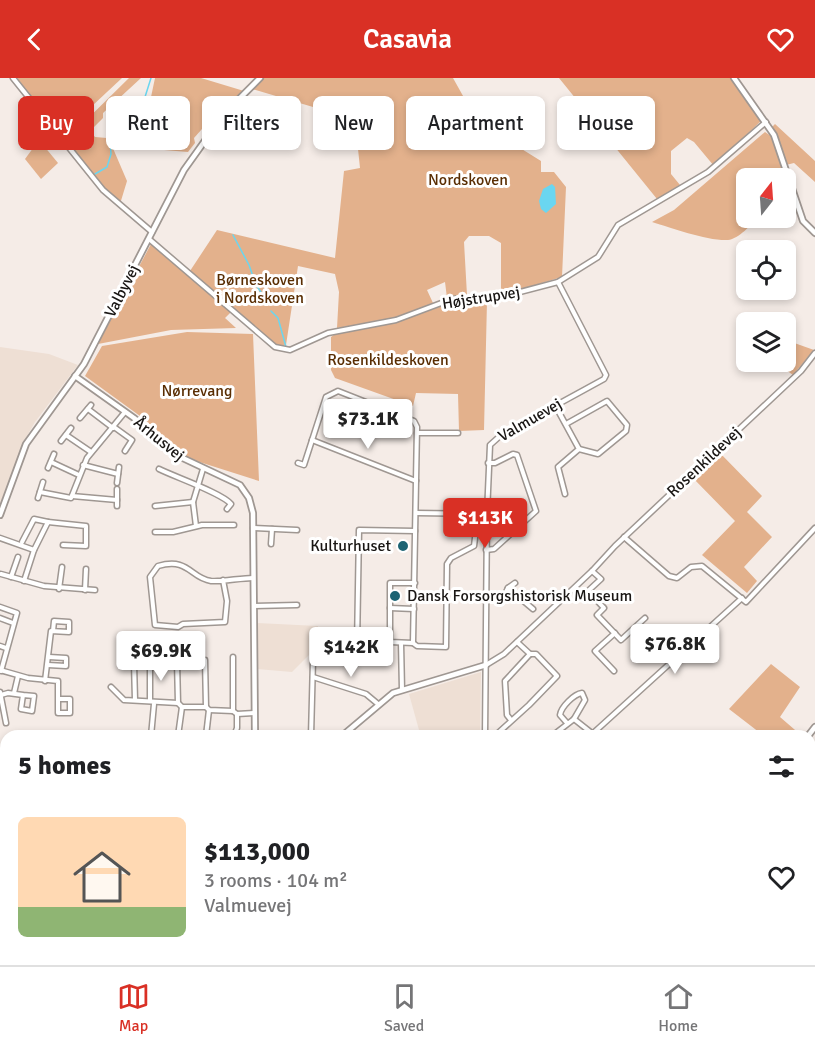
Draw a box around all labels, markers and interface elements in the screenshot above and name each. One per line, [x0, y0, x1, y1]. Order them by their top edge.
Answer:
icon: back [18, 23, 51, 56]
text: Casavia [363, 23, 452, 56]
icon: heart [764, 23, 797, 56]
chip: Buy [18, 96, 94, 150]
chip: Rent [106, 96, 190, 150]
chip: Filters [202, 96, 301, 150]
chip: New [313, 96, 394, 150]
chip: Apartment [406, 96, 545, 150]
chip: House [557, 96, 655, 150]
north arrow [736, 168, 796, 228]
map controls [736, 168, 796, 372]
park label: Nordskoven [428, 170, 508, 190]
button: locate [736, 240, 796, 300]
street label: Valbyvej [100, 261, 144, 321]
park label: Børneskoven i Nordskoven [216, 270, 304, 308]
street label: Højstrupvej [441, 282, 521, 314]
button: layers [736, 312, 796, 372]
park label: Rosenkildeskoven [327, 350, 449, 370]
park label: Nørrevang [161, 381, 233, 401]
street label: Valmuevej [495, 394, 565, 446]
pin: $73.1K [319, 399, 417, 450]
text: $73.1K [337, 406, 399, 431]
street label: Århusvej [130, 412, 188, 466]
street label: Rosenkildevej [663, 423, 745, 501]
pin: $113K [443, 498, 527, 549]
text: $113K [457, 505, 513, 530]
place label: Kulturhuset [310, 536, 391, 556]
marker: Kulturhuset [396, 539, 410, 553]
place label: Dansk Forsorgshistorisk Museum [407, 586, 632, 606]
marker: Dansk Forsorgshistorisk Museum [388, 589, 402, 603]
pin: $76.8K [626, 624, 724, 675]
pin: $142K [309, 627, 393, 678]
pin: $69.9K [112, 631, 210, 682]
text: $76.8K [644, 631, 706, 656]
text: $142K [323, 634, 379, 659]
text: $69.9K [130, 638, 192, 663]
text: 5 homes [18, 750, 111, 782]
icon: filters [765, 750, 798, 783]
text: $113,000 [204, 836, 310, 868]
icon: home [66, 841, 138, 913]
icon: heart [765, 861, 798, 894]
text: 3 rooms · 104 m² [204, 868, 348, 893]
text: Valmuevej [204, 893, 292, 918]
tab: Map [117, 980, 150, 1036]
tab: Saved [384, 980, 424, 1036]
tab: Home [658, 980, 698, 1036]

